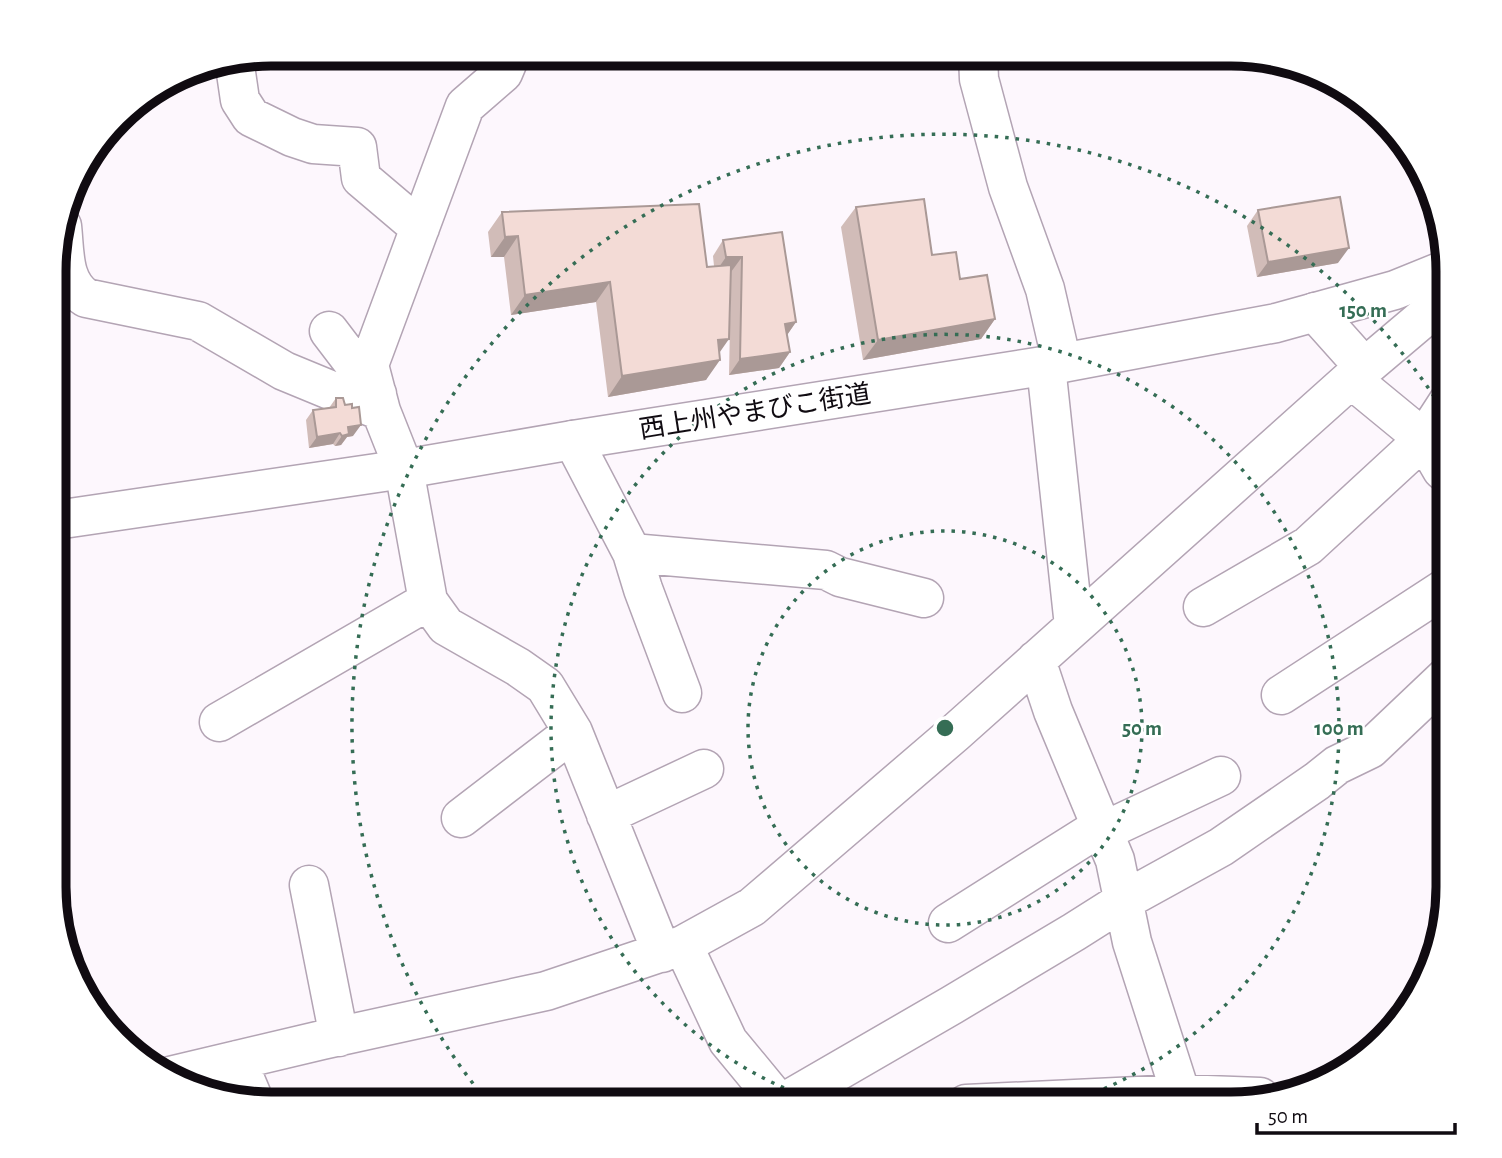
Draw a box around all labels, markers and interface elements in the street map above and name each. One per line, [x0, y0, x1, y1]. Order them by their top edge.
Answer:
text: 150 m [1339, 300, 1387, 321]
street label: 西上州やまびこ街道 [637, 380, 873, 443]
centre of rings [933, 716, 957, 740]
text: 50 m [1122, 718, 1162, 739]
text: 100 m [1314, 718, 1364, 739]
scale bar [1257, 1092, 1455, 1136]
text: 50 m [1268, 1106, 1308, 1127]

